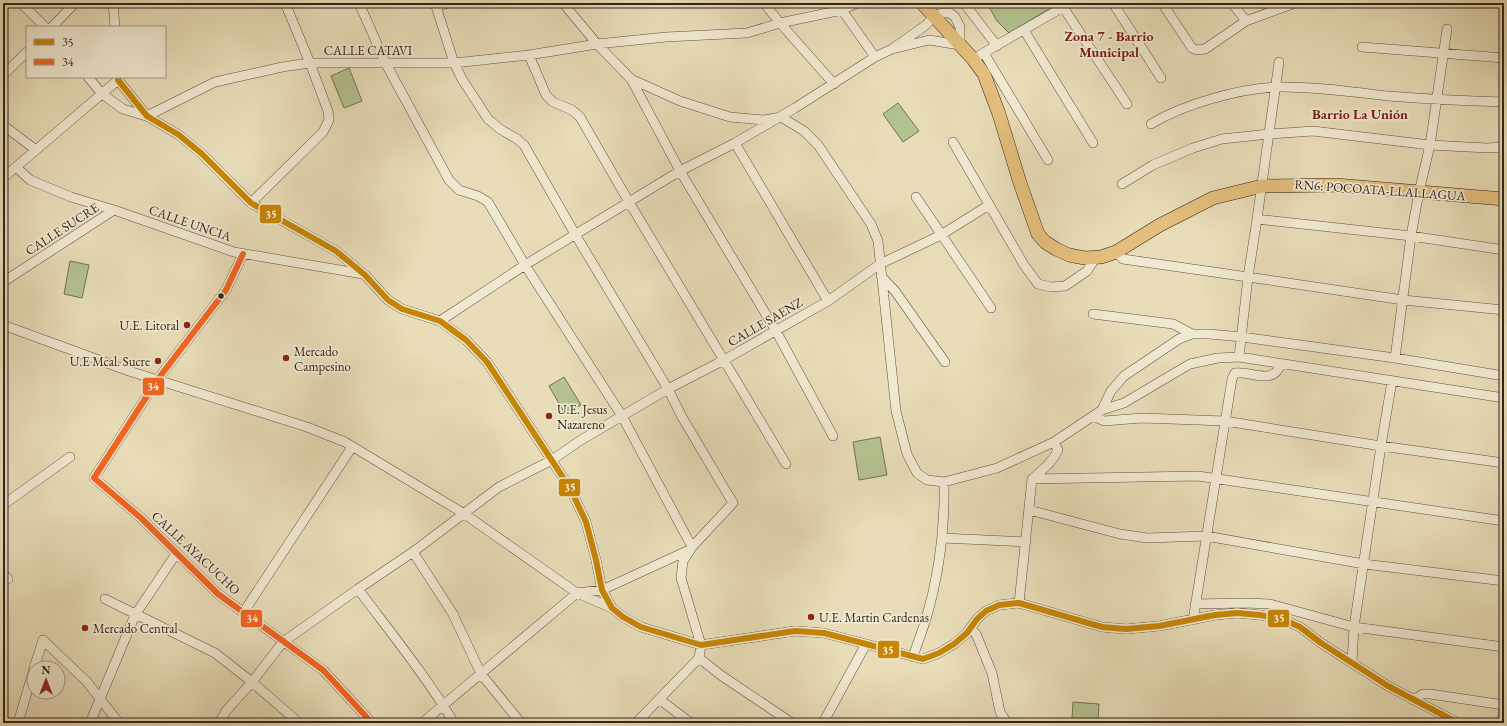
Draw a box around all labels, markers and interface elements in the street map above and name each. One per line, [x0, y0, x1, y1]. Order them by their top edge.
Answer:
legend [26, 26, 166, 78]
district label: Zona 7 - Barrio Municipal [1065, 27, 1153, 61]
text: 35 [62, 34, 74, 50]
street label: CALLE CATAVI [324, 42, 413, 59]
text: 34 [62, 54, 74, 70]
district label: Barrio La Unión [1312, 105, 1408, 123]
street label: RN6: POCOATA-LLALLAGUA [1294, 176, 1467, 205]
street label: CALLE SUCRE [22, 199, 102, 259]
street label: CALLE UNCIA [147, 201, 234, 245]
line badge: 35 [259, 204, 282, 224]
text: 35 [265, 207, 277, 221]
unlabelled marker [216, 291, 226, 301]
street label: CALLE SAENZ [724, 294, 806, 350]
place label: U.E. Litoral [120, 317, 179, 334]
marker: U.E. Litoral [182, 320, 192, 330]
place label: Mercado Campesino [294, 343, 351, 375]
place label: U.E Mcal. Sucre [70, 353, 150, 370]
marker: Mercado Campesino [281, 353, 291, 363]
marker: U.E Mcal. Sucre [153, 356, 163, 366]
line badge: 34 [142, 377, 165, 396]
text: 34 [147, 379, 159, 393]
place label: U.E. Jesus Nazareno [557, 401, 607, 433]
marker: U.E. Jesus Nazareno [544, 411, 554, 421]
line badge: 35 [558, 478, 581, 497]
text: 35 [564, 480, 576, 494]
street label: CALLE AYACUCHO [148, 507, 244, 599]
line badge: 34 [240, 609, 263, 628]
place label: U.E. Martin Cardenas [819, 609, 929, 626]
line badge: 35 [1267, 609, 1290, 628]
text: 34 [246, 611, 258, 625]
text: 35 [1273, 611, 1285, 625]
marker: U.E. Martin Cardenas [806, 612, 816, 622]
place label: Mercado Central [93, 620, 178, 637]
marker: Mercado Central [80, 623, 90, 633]
line badge: 35 [877, 640, 900, 659]
text: 35 [882, 643, 894, 657]
north arrow [26, 660, 66, 700]
text: N [42, 663, 51, 677]

